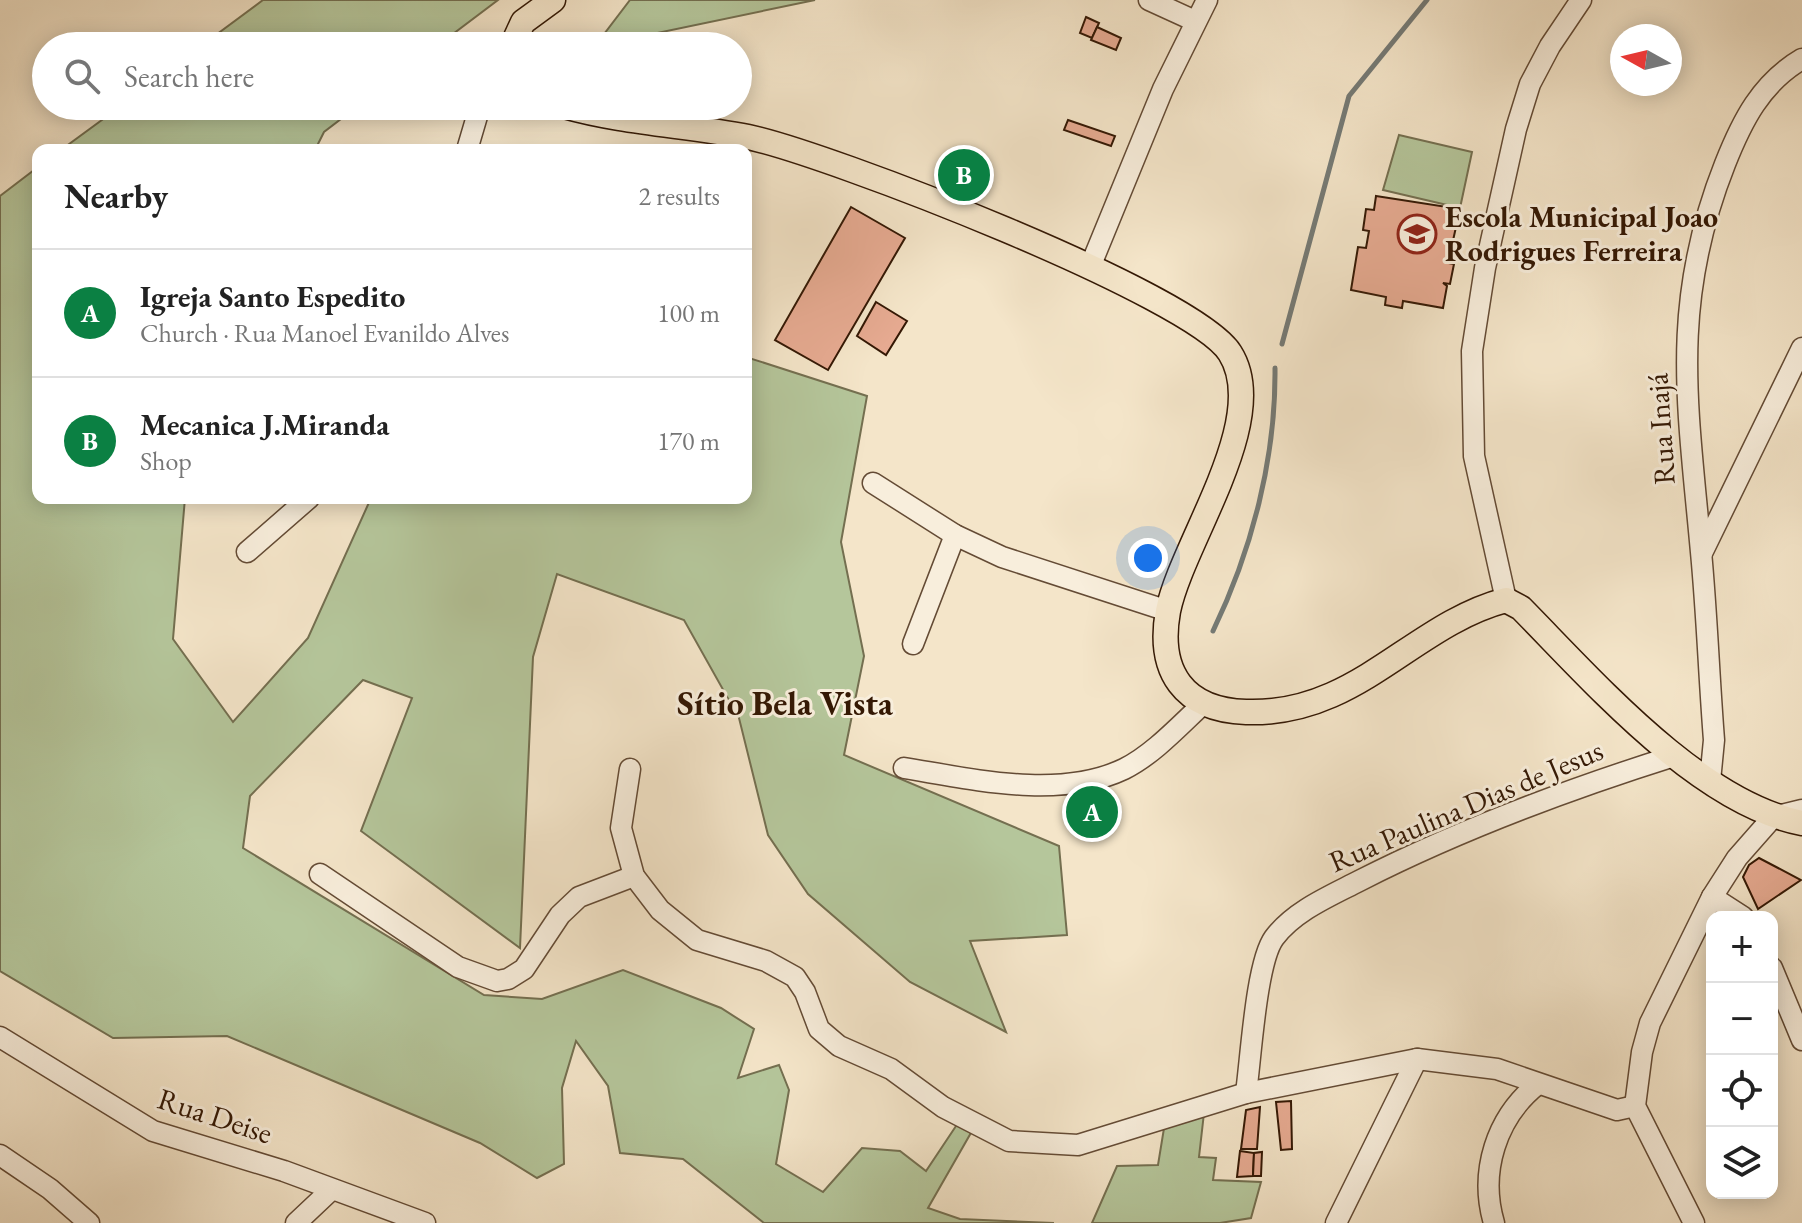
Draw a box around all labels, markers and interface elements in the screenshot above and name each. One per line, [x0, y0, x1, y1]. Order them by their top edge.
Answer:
north arrow [1610, 24, 1682, 96]
search box [32, 32, 752, 120]
icon: search [60, 54, 104, 98]
text: Search here [124, 57, 254, 96]
pin: B [938, 145, 990, 205]
text: Nearby [64, 174, 168, 218]
text: 2 results [639, 179, 720, 213]
place label: Escola Municipal Joao Rodrigues Ferreira [1445, 197, 1718, 270]
school or university icon: Escola Municipal Joao Rodrigues Ferreira [1396, 213, 1438, 255]
text: Igreja Santo Espedito [140, 277, 405, 316]
text: A [81, 296, 99, 330]
text: 100 m [657, 296, 720, 330]
text: Church · Rua Manoel Evanildo Alves [140, 316, 509, 350]
street label: Rua Inajá [1637, 372, 1684, 486]
text: Mecanica J.Miranda [140, 405, 390, 444]
text: B [82, 424, 98, 458]
text: 170 m [657, 424, 720, 458]
text: Shop [140, 444, 192, 478]
your location [1128, 538, 1168, 578]
district label: Sítio Bela Vista [677, 681, 894, 725]
street label: Rua Paulina Dias de Jesus [1323, 730, 1609, 881]
pin: A [1066, 782, 1118, 842]
map controls [1706, 911, 1778, 1199]
button: + [1706, 911, 1778, 983]
button: − [1706, 983, 1778, 1055]
button: locate [1706, 1055, 1778, 1127]
street label: Rua Deise [153, 1079, 277, 1152]
button: layers [1706, 1127, 1778, 1199]

